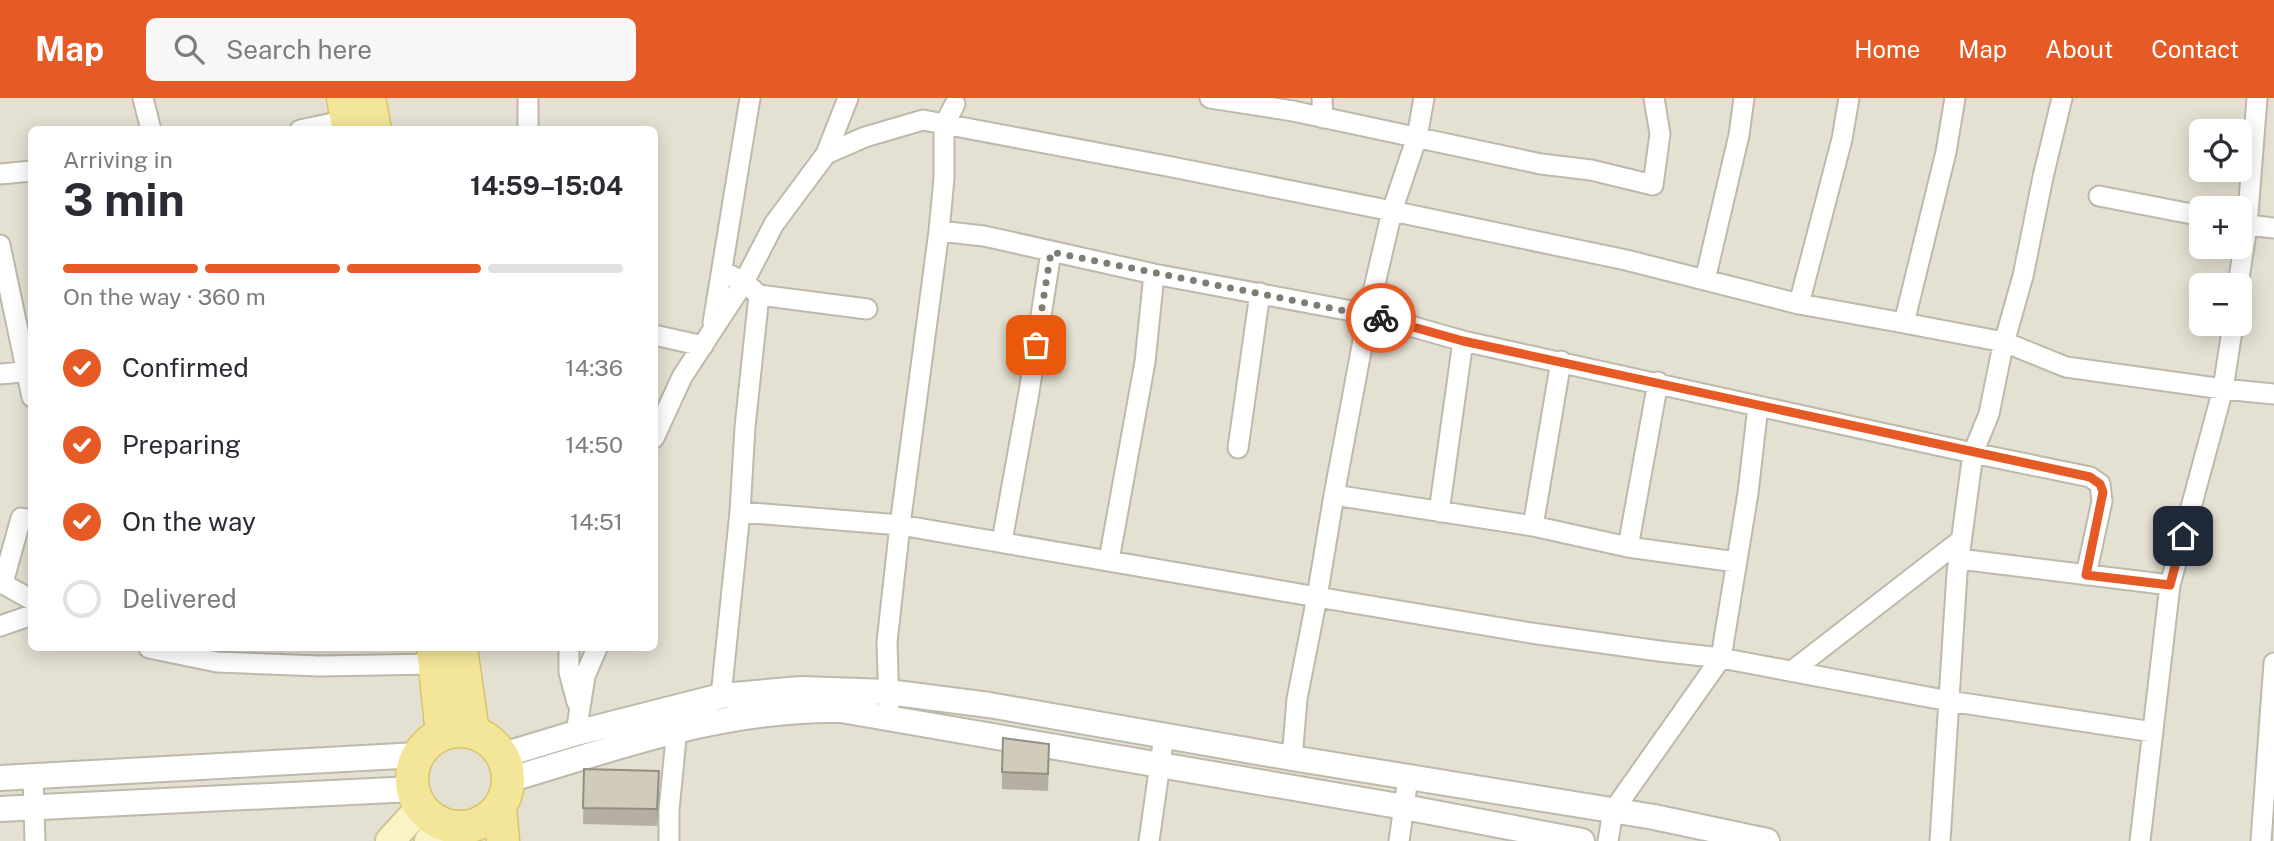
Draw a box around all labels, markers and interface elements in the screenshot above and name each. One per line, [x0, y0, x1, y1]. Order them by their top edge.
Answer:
search box [146, 18, 636, 81]
text: Map [35, 30, 104, 68]
icon: search [170, 30, 208, 68]
text: Search here [226, 34, 372, 65]
text: Home [1854, 35, 1920, 63]
text: Map [1958, 35, 2007, 63]
text: About [2045, 35, 2113, 63]
text: Contact [2151, 35, 2239, 63]
map controls [2189, 119, 2252, 336]
button: locate [2189, 119, 2252, 182]
text: Arriving in [63, 146, 173, 173]
text: 14:59–15:04 [470, 170, 623, 201]
text: 3 min [63, 172, 185, 226]
button: + [2189, 196, 2252, 259]
button: − [2189, 273, 2252, 336]
text: On the way · 360 m [63, 283, 266, 310]
courier [1346, 283, 1416, 353]
icon: bike [1362, 299, 1400, 337]
pin [1006, 315, 1066, 375]
icon: bag [1017, 326, 1055, 364]
icon: check [63, 349, 101, 387]
text: Confirmed [122, 352, 249, 383]
text: 14:36 [565, 354, 623, 381]
icon: check [63, 426, 101, 464]
text: Preparing [122, 429, 241, 460]
text: 14:50 [565, 431, 623, 458]
icon: check [63, 503, 101, 541]
text: On the way [122, 506, 256, 537]
pin [2153, 506, 2213, 566]
text: 14:51 [570, 508, 623, 535]
icon: home [2164, 517, 2202, 555]
text: Delivered [122, 583, 237, 614]

